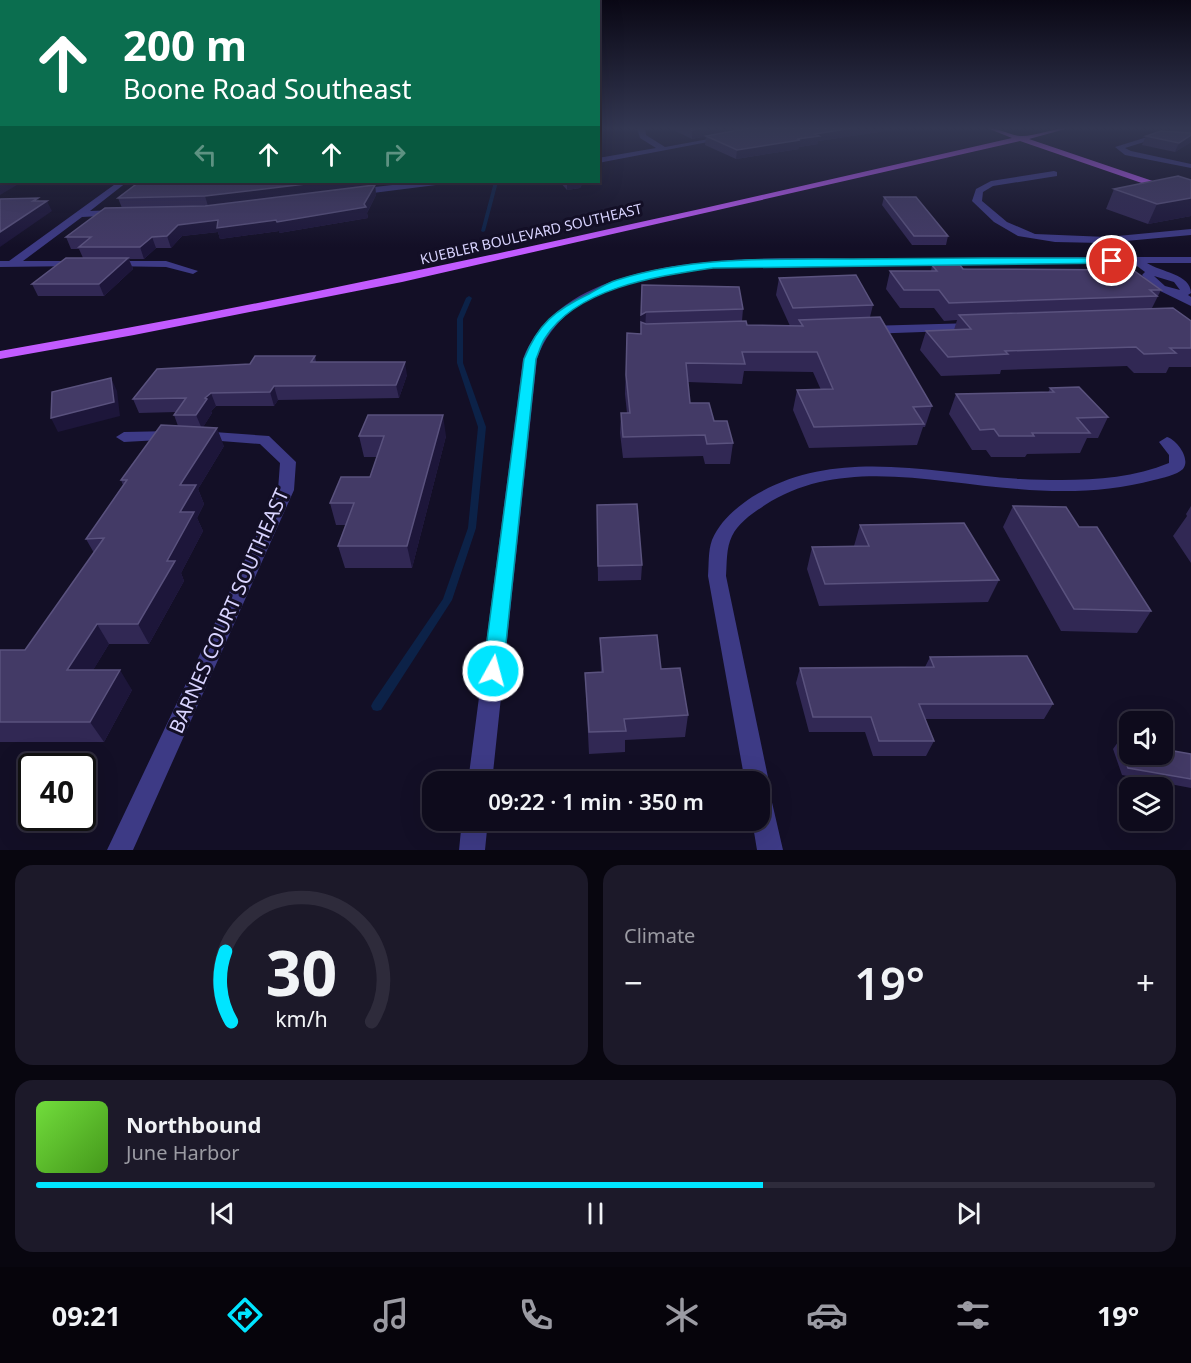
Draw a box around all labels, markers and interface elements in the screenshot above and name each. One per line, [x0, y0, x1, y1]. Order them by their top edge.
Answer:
text: 200 m [123, 16, 247, 73]
icon: ahead [24, 24, 102, 102]
text: Boone Road Southeast [123, 70, 411, 107]
icon: left [189, 138, 222, 171]
icon: ahead [252, 138, 285, 171]
icon: ahead [315, 138, 348, 171]
icon: right [378, 138, 411, 171]
street label: KUEBLER BOULEVARD SOUTHEAST [418, 199, 644, 268]
pin [1086, 235, 1137, 286]
icon: arrive [1095, 244, 1128, 277]
street label: BARNES COURT SOUTHEAST [162, 484, 295, 737]
position arrow [461, 639, 525, 703]
map controls [1119, 711, 1173, 831]
button: sound [1119, 711, 1173, 765]
speed limit sign: 40 [18, 753, 96, 831]
button: layers [1119, 777, 1173, 831]
text: 09:22 · 1 min · 350 m [488, 786, 704, 816]
text: Climate [624, 922, 695, 949]
text: 30 [266, 929, 337, 1014]
text: 19° [854, 952, 925, 1013]
text: − [624, 960, 643, 1005]
text: + [1136, 960, 1155, 1005]
text: km/h [275, 1004, 328, 1033]
text: Northbound [126, 1109, 261, 1139]
text: June Harbor [126, 1139, 240, 1166]
icon: previous [206, 1197, 239, 1230]
icon: pause [579, 1197, 612, 1230]
icon: next [952, 1197, 985, 1230]
icon: directions [224, 1294, 266, 1336]
icon: music [370, 1294, 412, 1336]
icon: phone [515, 1294, 557, 1336]
icon: climate [661, 1294, 703, 1336]
icon: car [806, 1294, 848, 1336]
icon: filters [952, 1294, 994, 1336]
text: 09:21 [52, 1297, 121, 1334]
text: 19° [1097, 1297, 1139, 1334]

